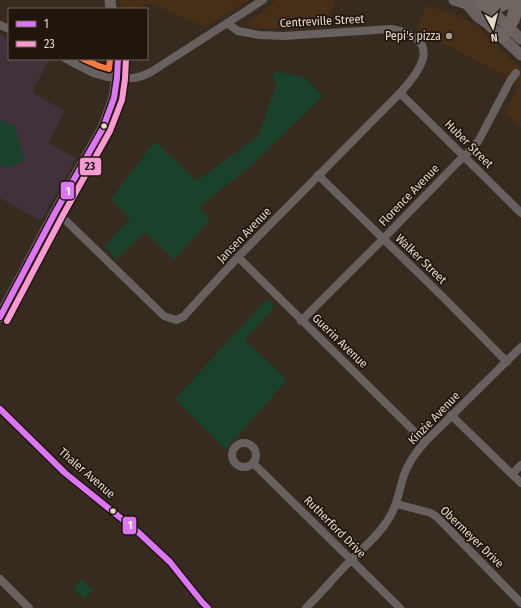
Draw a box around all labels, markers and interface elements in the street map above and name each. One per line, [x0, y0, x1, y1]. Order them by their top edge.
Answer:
legend [8, 8, 148, 60]
north arrow [473, 8, 513, 48]
street label: Centreville Street [279, 12, 365, 30]
text: 1 [44, 17, 49, 31]
place label: Pepi's pizza [385, 29, 441, 43]
marker: Pepi's pizza [444, 31, 454, 41]
text: N [490, 31, 498, 44]
text: 23 [44, 37, 55, 51]
street label: Huber Street [442, 117, 496, 171]
unlabelled marker [99, 121, 109, 131]
line badge: 23 [79, 157, 102, 176]
text: 23 [84, 160, 95, 173]
street label: Florence Avenue [376, 161, 442, 229]
line badge: 1 [60, 181, 75, 200]
text: 1 [66, 185, 70, 198]
street label: Jansen Avenue [214, 204, 274, 266]
street label: Walker Street [393, 231, 449, 287]
street label: Guerin Avenue [309, 311, 371, 371]
street label: Kinzie Avenue [405, 389, 463, 447]
street label: Thaler Avenue [56, 445, 118, 501]
street label: Rutherford Drive [301, 493, 369, 561]
street label: Obermeyer Drive [437, 503, 507, 571]
unlabelled marker [108, 506, 118, 516]
line badge: 1 [122, 516, 137, 535]
text: 1 [128, 519, 132, 532]

